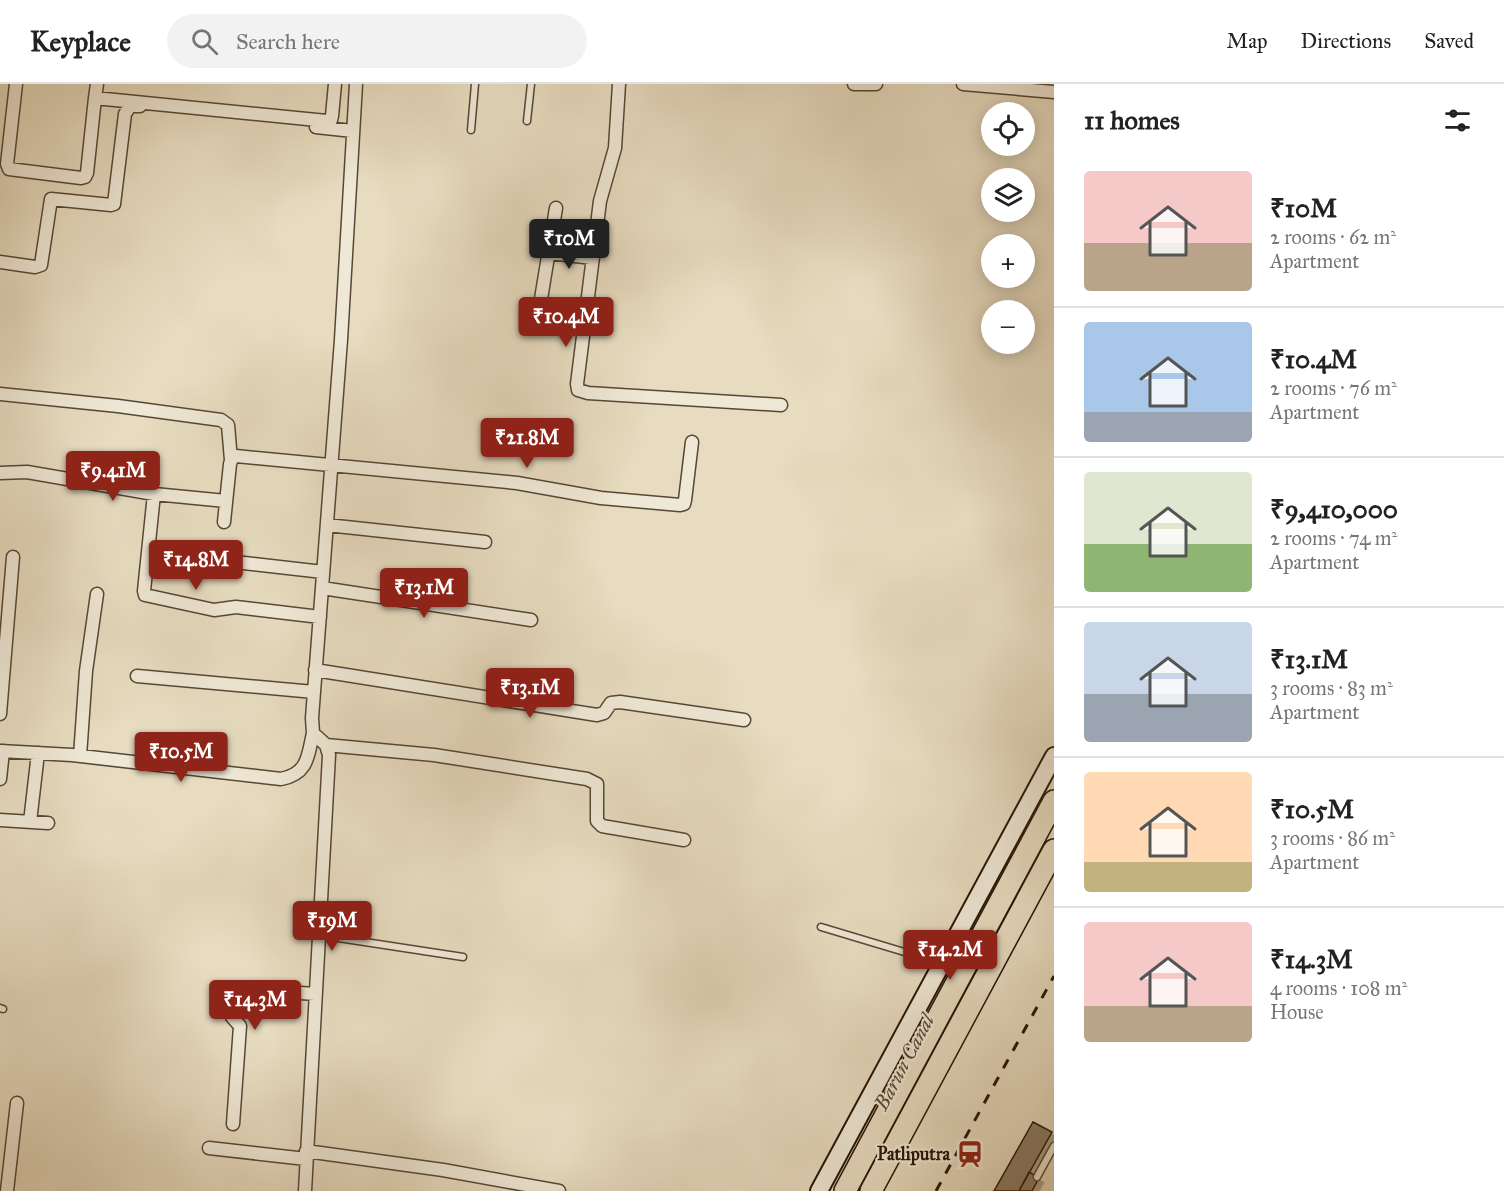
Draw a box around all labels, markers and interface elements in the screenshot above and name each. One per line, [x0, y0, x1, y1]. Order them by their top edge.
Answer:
search box [167, 14, 587, 68]
text: Keyplace [30, 24, 131, 59]
icon: search [188, 25, 221, 58]
text: Search here [236, 28, 340, 55]
text: Map [1227, 28, 1268, 54]
text: Directions [1301, 28, 1391, 54]
text: Saved [1424, 28, 1474, 54]
map controls [981, 102, 1035, 354]
button: locate [981, 102, 1035, 156]
text: 11 homes [1084, 104, 1180, 136]
icon: filters [1441, 104, 1474, 137]
button: layers [981, 168, 1035, 222]
text: ₹10M [1270, 192, 1337, 224]
icon: home [1132, 195, 1204, 267]
pin: ₹10M [533, 219, 605, 270]
text: 2 rooms · 62 m² [1270, 225, 1396, 249]
text: ₹10M [543, 226, 595, 250]
button: + [981, 234, 1035, 288]
text: Apartment [1270, 249, 1359, 273]
pin: ₹10.4M [517, 297, 615, 348]
button: − [981, 300, 1035, 354]
text: ₹10.4M [533, 304, 600, 328]
text: ₹10.4M [1270, 343, 1357, 375]
icon: home [1132, 346, 1204, 418]
text: 2 rooms · 76 m² [1270, 376, 1397, 400]
text: Apartment [1270, 400, 1359, 424]
pin: ₹21.8M [478, 418, 576, 469]
text: ₹21.8M [495, 425, 559, 449]
pin: ₹9.41M [64, 451, 162, 502]
text: ₹9.41M [80, 458, 146, 482]
text: ₹9,410,000 [1270, 493, 1398, 525]
icon: home [1132, 496, 1204, 568]
text: 2 rooms · 74 m² [1270, 526, 1397, 550]
pin: ₹14.8M [147, 540, 245, 591]
text: ₹14.8M [163, 547, 229, 571]
text: Apartment [1270, 550, 1359, 574]
pin: ₹13.1M [375, 568, 473, 619]
text: ₹13.1M [394, 575, 454, 599]
text: ₹13.1M [1270, 643, 1348, 675]
icon: home [1132, 646, 1204, 718]
pin: ₹13.1M [481, 668, 579, 719]
text: ₹13.1M [500, 675, 560, 699]
text: 3 rooms · 83 m² [1270, 676, 1393, 700]
text: Apartment [1270, 700, 1359, 724]
pin: ₹10.5M [132, 732, 230, 783]
text: ₹10.5M [149, 739, 213, 763]
text: ₹10.5M [1270, 793, 1354, 825]
icon: home [1132, 796, 1204, 868]
text: 3 rooms · 86 m² [1270, 826, 1395, 850]
text: Apartment [1270, 850, 1359, 874]
pin: ₹19M [296, 901, 368, 952]
text: ₹19M [307, 908, 357, 932]
pin: ₹14.2M [901, 930, 999, 981]
text: ₹14.2M [917, 937, 983, 961]
text: ₹14.3M [1270, 943, 1353, 975]
icon: home [1132, 946, 1204, 1018]
text: 4 rooms · 108 m² [1270, 976, 1407, 1000]
pin: ₹14.3M [206, 980, 304, 1031]
text: ₹14.3M [223, 987, 287, 1011]
text: House [1270, 1000, 1324, 1024]
water label: Barun Canal [868, 1009, 940, 1115]
station icon: Patliputra [955, 1139, 985, 1169]
place label: Patliputra [877, 1143, 950, 1166]

